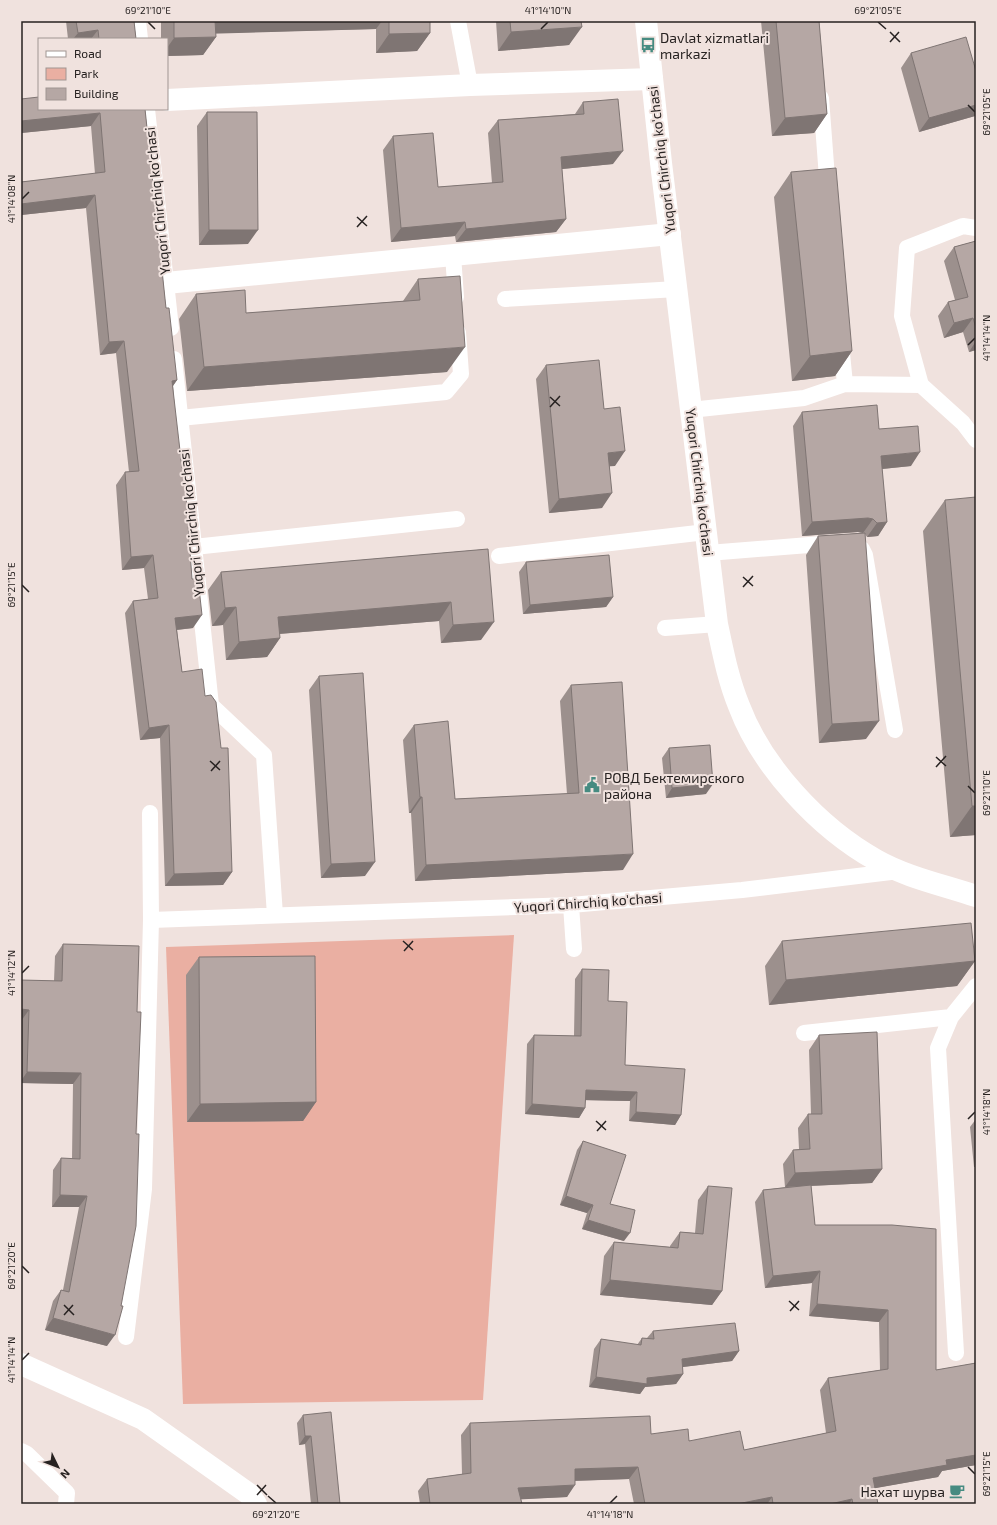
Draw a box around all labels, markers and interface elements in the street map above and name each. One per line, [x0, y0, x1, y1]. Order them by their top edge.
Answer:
text: 69°21'10"E [125, 4, 171, 16]
text: 41°14'10"N [525, 4, 571, 16]
text: 69°21'05"E [854, 4, 902, 16]
place label: Davlat xizmatlari markazi [660, 29, 769, 62]
bus stop icon: Davlat xizmatlari markazi [639, 36, 657, 54]
legend [38, 38, 168, 110]
text: Road [74, 46, 102, 60]
text: Park [74, 66, 99, 80]
street label: Yuqori Chirchiq ko'chasi [644, 85, 678, 235]
text: Building [74, 86, 119, 100]
text: 69°21'05"E [980, 88, 992, 136]
street label: Yuqori Chirchiq ko'chasi [141, 126, 173, 276]
text: 41°14'08"N [5, 175, 17, 223]
text: 41°14'14"N [980, 315, 992, 361]
street label: Yuqori Chirchiq ko'chasi [683, 407, 717, 557]
street label: Yuqori Chirchiq ko'chasi [175, 448, 207, 598]
text: 69°21'15"E [5, 562, 17, 608]
place label: РОВД Бектемирского района [604, 769, 744, 802]
text: 69°21'10"E [980, 770, 992, 816]
public building icon: РОВД Бектемирского района [583, 776, 601, 794]
street label: Yuqori Chirchiq ko'chasi [513, 888, 663, 916]
text: 41°14'12"N [5, 950, 17, 996]
text: 41°14'18"N [980, 1089, 992, 1135]
text: 69°21'20"E [5, 1242, 17, 1290]
text: 41°14'14"N [5, 1337, 17, 1383]
north arrow [38, 1447, 78, 1487]
text: 69°21'15"E [980, 1451, 992, 1497]
text: N [58, 1467, 73, 1482]
cafe icon: Нахат шурва [948, 1482, 966, 1500]
place label: Нахат шурва [860, 1483, 945, 1500]
text: 69°21'20"E [252, 1508, 300, 1520]
text: 41°14'18"N [587, 1508, 633, 1520]

